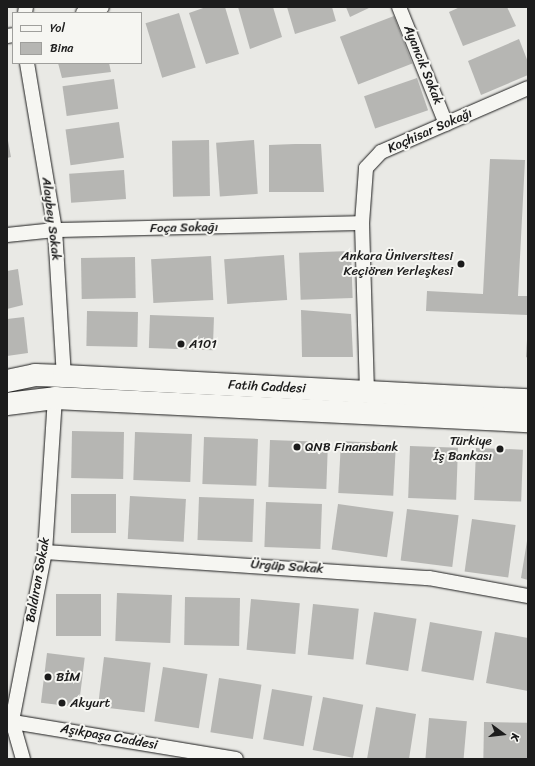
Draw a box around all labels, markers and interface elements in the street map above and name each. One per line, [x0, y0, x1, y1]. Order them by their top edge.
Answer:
legend [12, 12, 142, 64]
text: Yol [50, 17, 65, 39]
street label: Ayancık Sokak [400, 23, 446, 107]
text: Bina [50, 37, 73, 59]
street label: Koçhisar Sokağı [385, 105, 475, 157]
street label: Alaybey Sokak [38, 176, 64, 262]
street label: Foça Sokağı [150, 220, 218, 236]
place label: Ankara Üniversitesi Keçiören Yerleşkesi [341, 249, 453, 280]
marker: Ankara Üniversitesi Keçiören Yerleşkesi [456, 259, 466, 269]
place label: A101 [189, 336, 217, 352]
marker: A101 [176, 339, 186, 349]
street label: Fatih Caddesi [228, 377, 306, 397]
place label: Türkiye İş Bankası [433, 434, 492, 465]
place label: QNB Finansbank [305, 439, 398, 455]
marker: QNB Finansbank [292, 442, 302, 452]
marker: Türkiye İş Bankası [495, 444, 505, 454]
street label: Baldıran Sokak [23, 536, 53, 624]
street label: Ürgüp Sokak [250, 557, 324, 577]
place label: BİM [56, 669, 80, 685]
marker: BİM [43, 672, 53, 682]
place label: Akyurt [70, 695, 110, 711]
marker: Akyurt [57, 698, 67, 708]
north arrow [483, 714, 523, 754]
street label: Aşıkpaşa Caddesi [59, 721, 159, 753]
text: K [505, 732, 525, 743]

